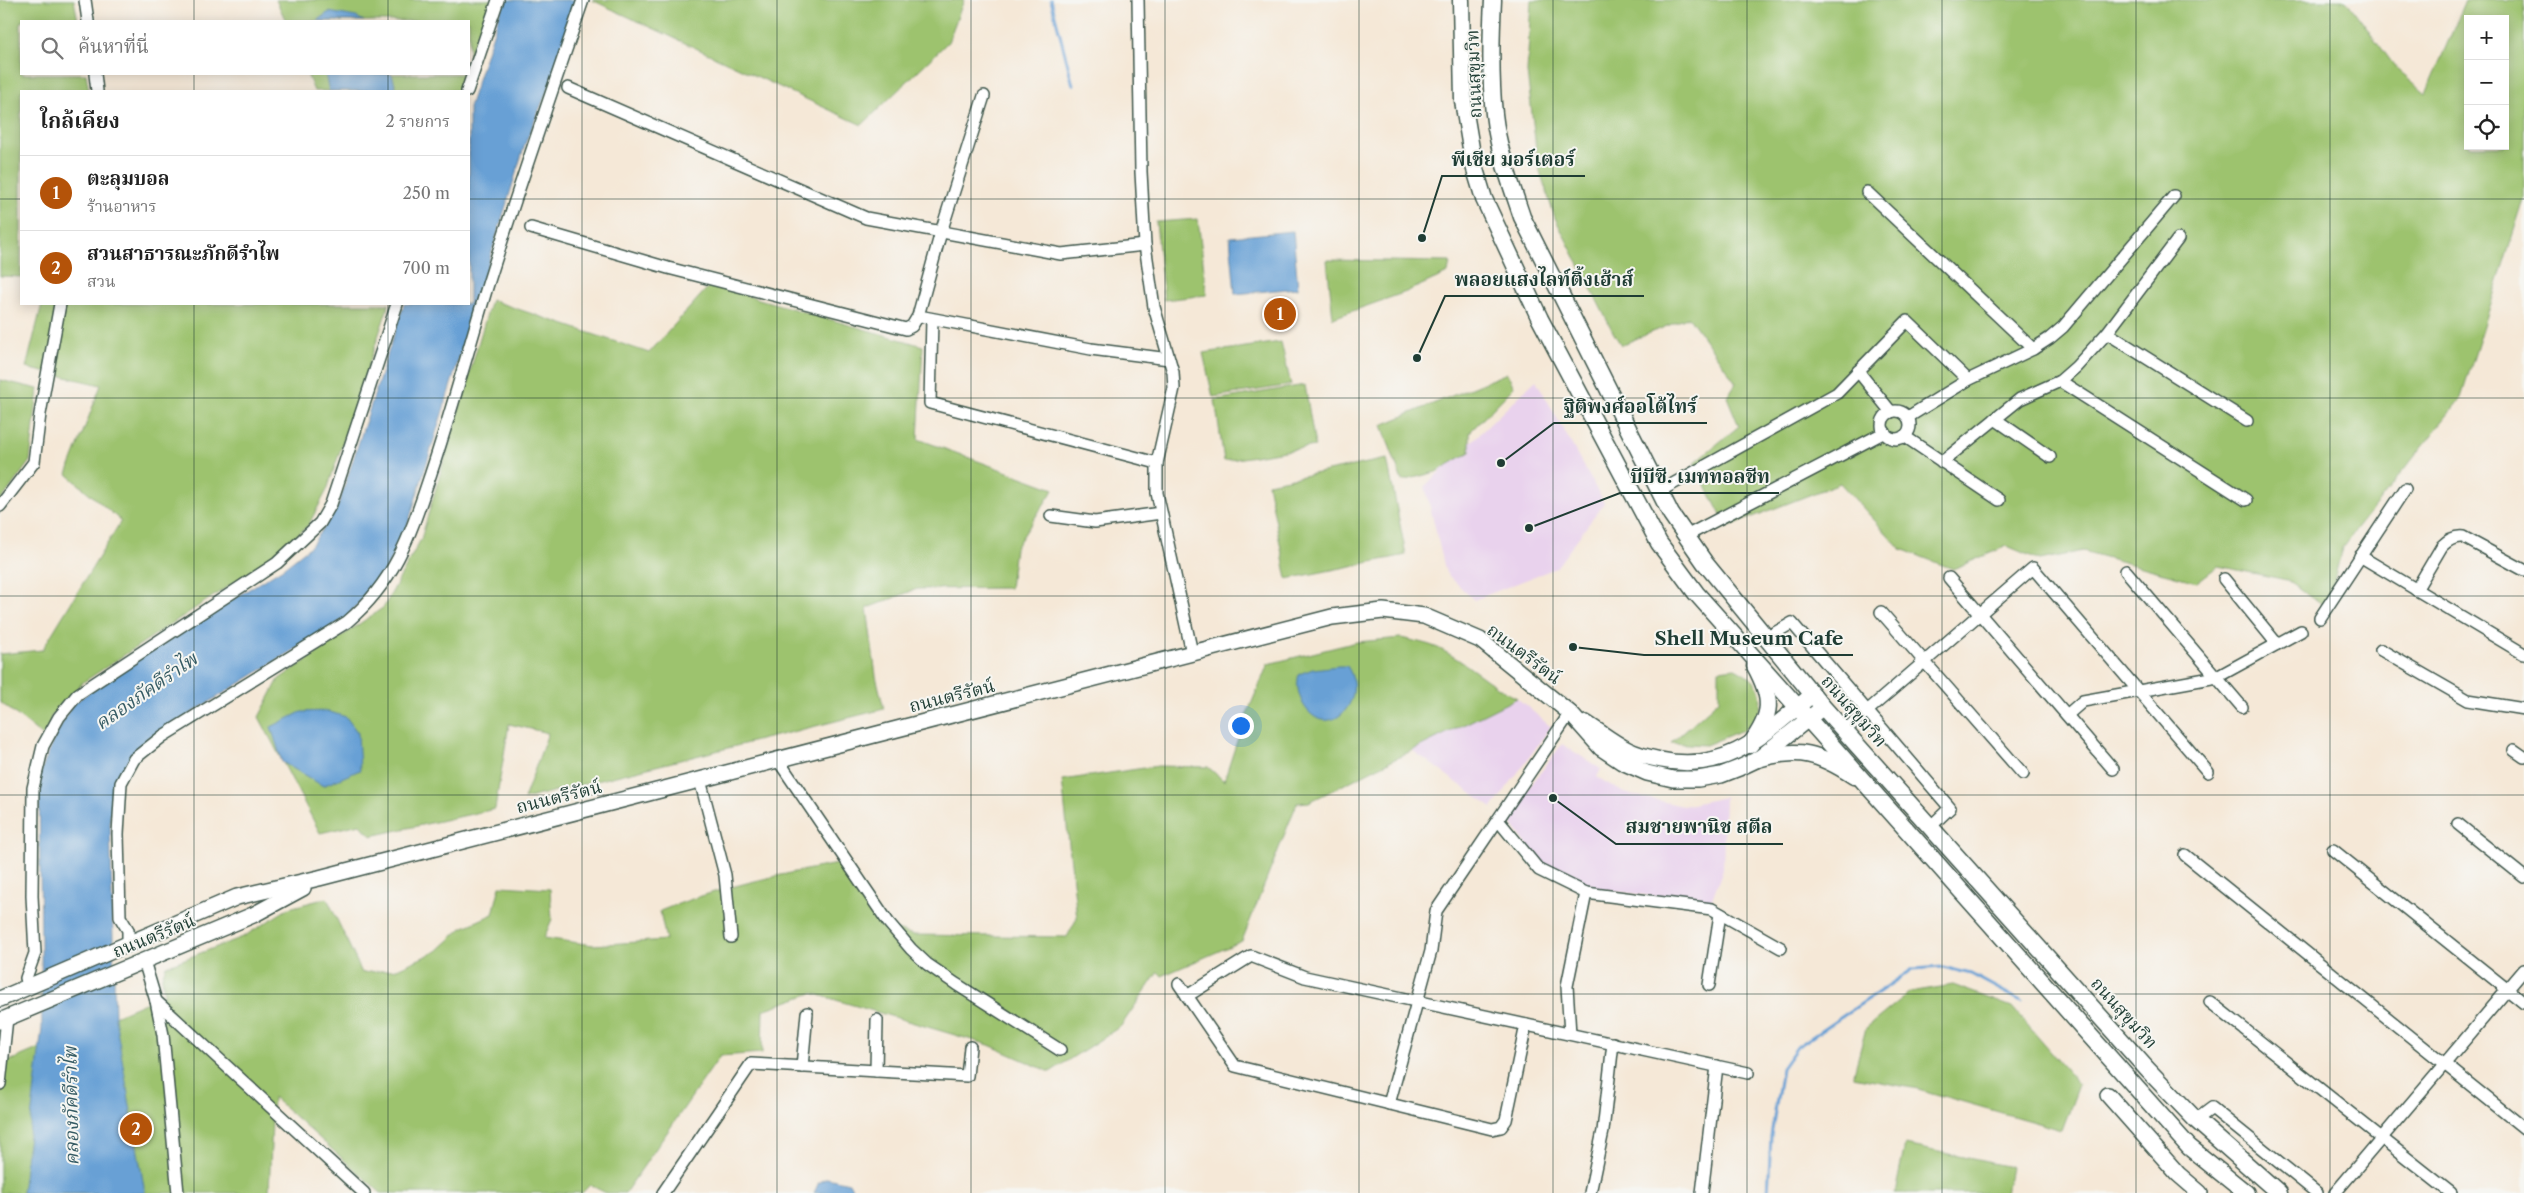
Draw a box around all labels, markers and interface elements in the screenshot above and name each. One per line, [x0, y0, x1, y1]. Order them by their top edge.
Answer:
map controls [2464, 15, 2509, 150]
button: + [2464, 15, 2509, 60]
search box [20, 20, 470, 75]
street label: ถนนสุขุมวิท [1461, 29, 1488, 119]
icon: search [38, 34, 66, 62]
text: ค้นหาที่นี่ [78, 35, 149, 58]
button: − [2464, 60, 2509, 105]
button: locate [2464, 105, 2509, 150]
text: ใกล้เคียง [40, 108, 120, 133]
text: 2 รายการ [386, 111, 450, 131]
callout: พีเชีย มอร์เตอร์ [1442, 142, 1585, 176]
text: พีเชีย มอร์เตอร์ [1451, 148, 1577, 171]
text: ตะลุมบอล [87, 167, 170, 190]
text: 1 [52, 183, 60, 203]
text: 250 m [403, 183, 450, 203]
text: ร้านอาหาร [87, 196, 156, 216]
text: สวนสาธารณะภักดีรำไพ [87, 242, 280, 265]
text: 2 [51, 258, 61, 278]
text: 700 m [403, 258, 450, 278]
callout: พลอยแสงไลท์ติ้งเฮ้าส์ [1445, 262, 1644, 296]
text: พลอยแสงไลท์ติ้งเฮ้าส์ [1455, 265, 1634, 291]
text: สวน [87, 271, 116, 291]
pin: 1 [1264, 295, 1296, 333]
callout: ฐิติพงศ์ออโต้ไทร์ [1554, 389, 1707, 423]
text: ฐิติพงศ์ออโต้ไทร์ [1563, 393, 1699, 418]
callout: บีบีซี. เมททอลชีท [1620, 459, 1779, 493]
text: บีบีซี. เมททอลชีท [1630, 465, 1770, 488]
street label: ถนนตรีรัตน์ [1482, 619, 1566, 689]
callout: Shell Museum Cafe [1644, 621, 1853, 655]
text: Shell Museum Cafe [1655, 627, 1843, 650]
water label: คลองภัคดีรำไพ [89, 645, 203, 735]
street label: ถนนสุขุมวิท [1816, 670, 1891, 752]
street label: ถนนตรีรัตน์ [907, 675, 997, 717]
your location [1228, 713, 1254, 739]
street label: ถนนตรีรัตน์ [514, 776, 604, 818]
callout: สมชายพานิช สตีล [1616, 810, 1783, 844]
text: สมชายพานิช สตีล [1625, 815, 1773, 838]
street label: ถนนตรีรัตน์ [109, 909, 199, 963]
street label: ถนนสุขุมวิท [2085, 973, 2162, 1054]
water label: คลองภัคดีรำไพ [56, 1045, 84, 1166]
pin: 2 [120, 1110, 152, 1148]

